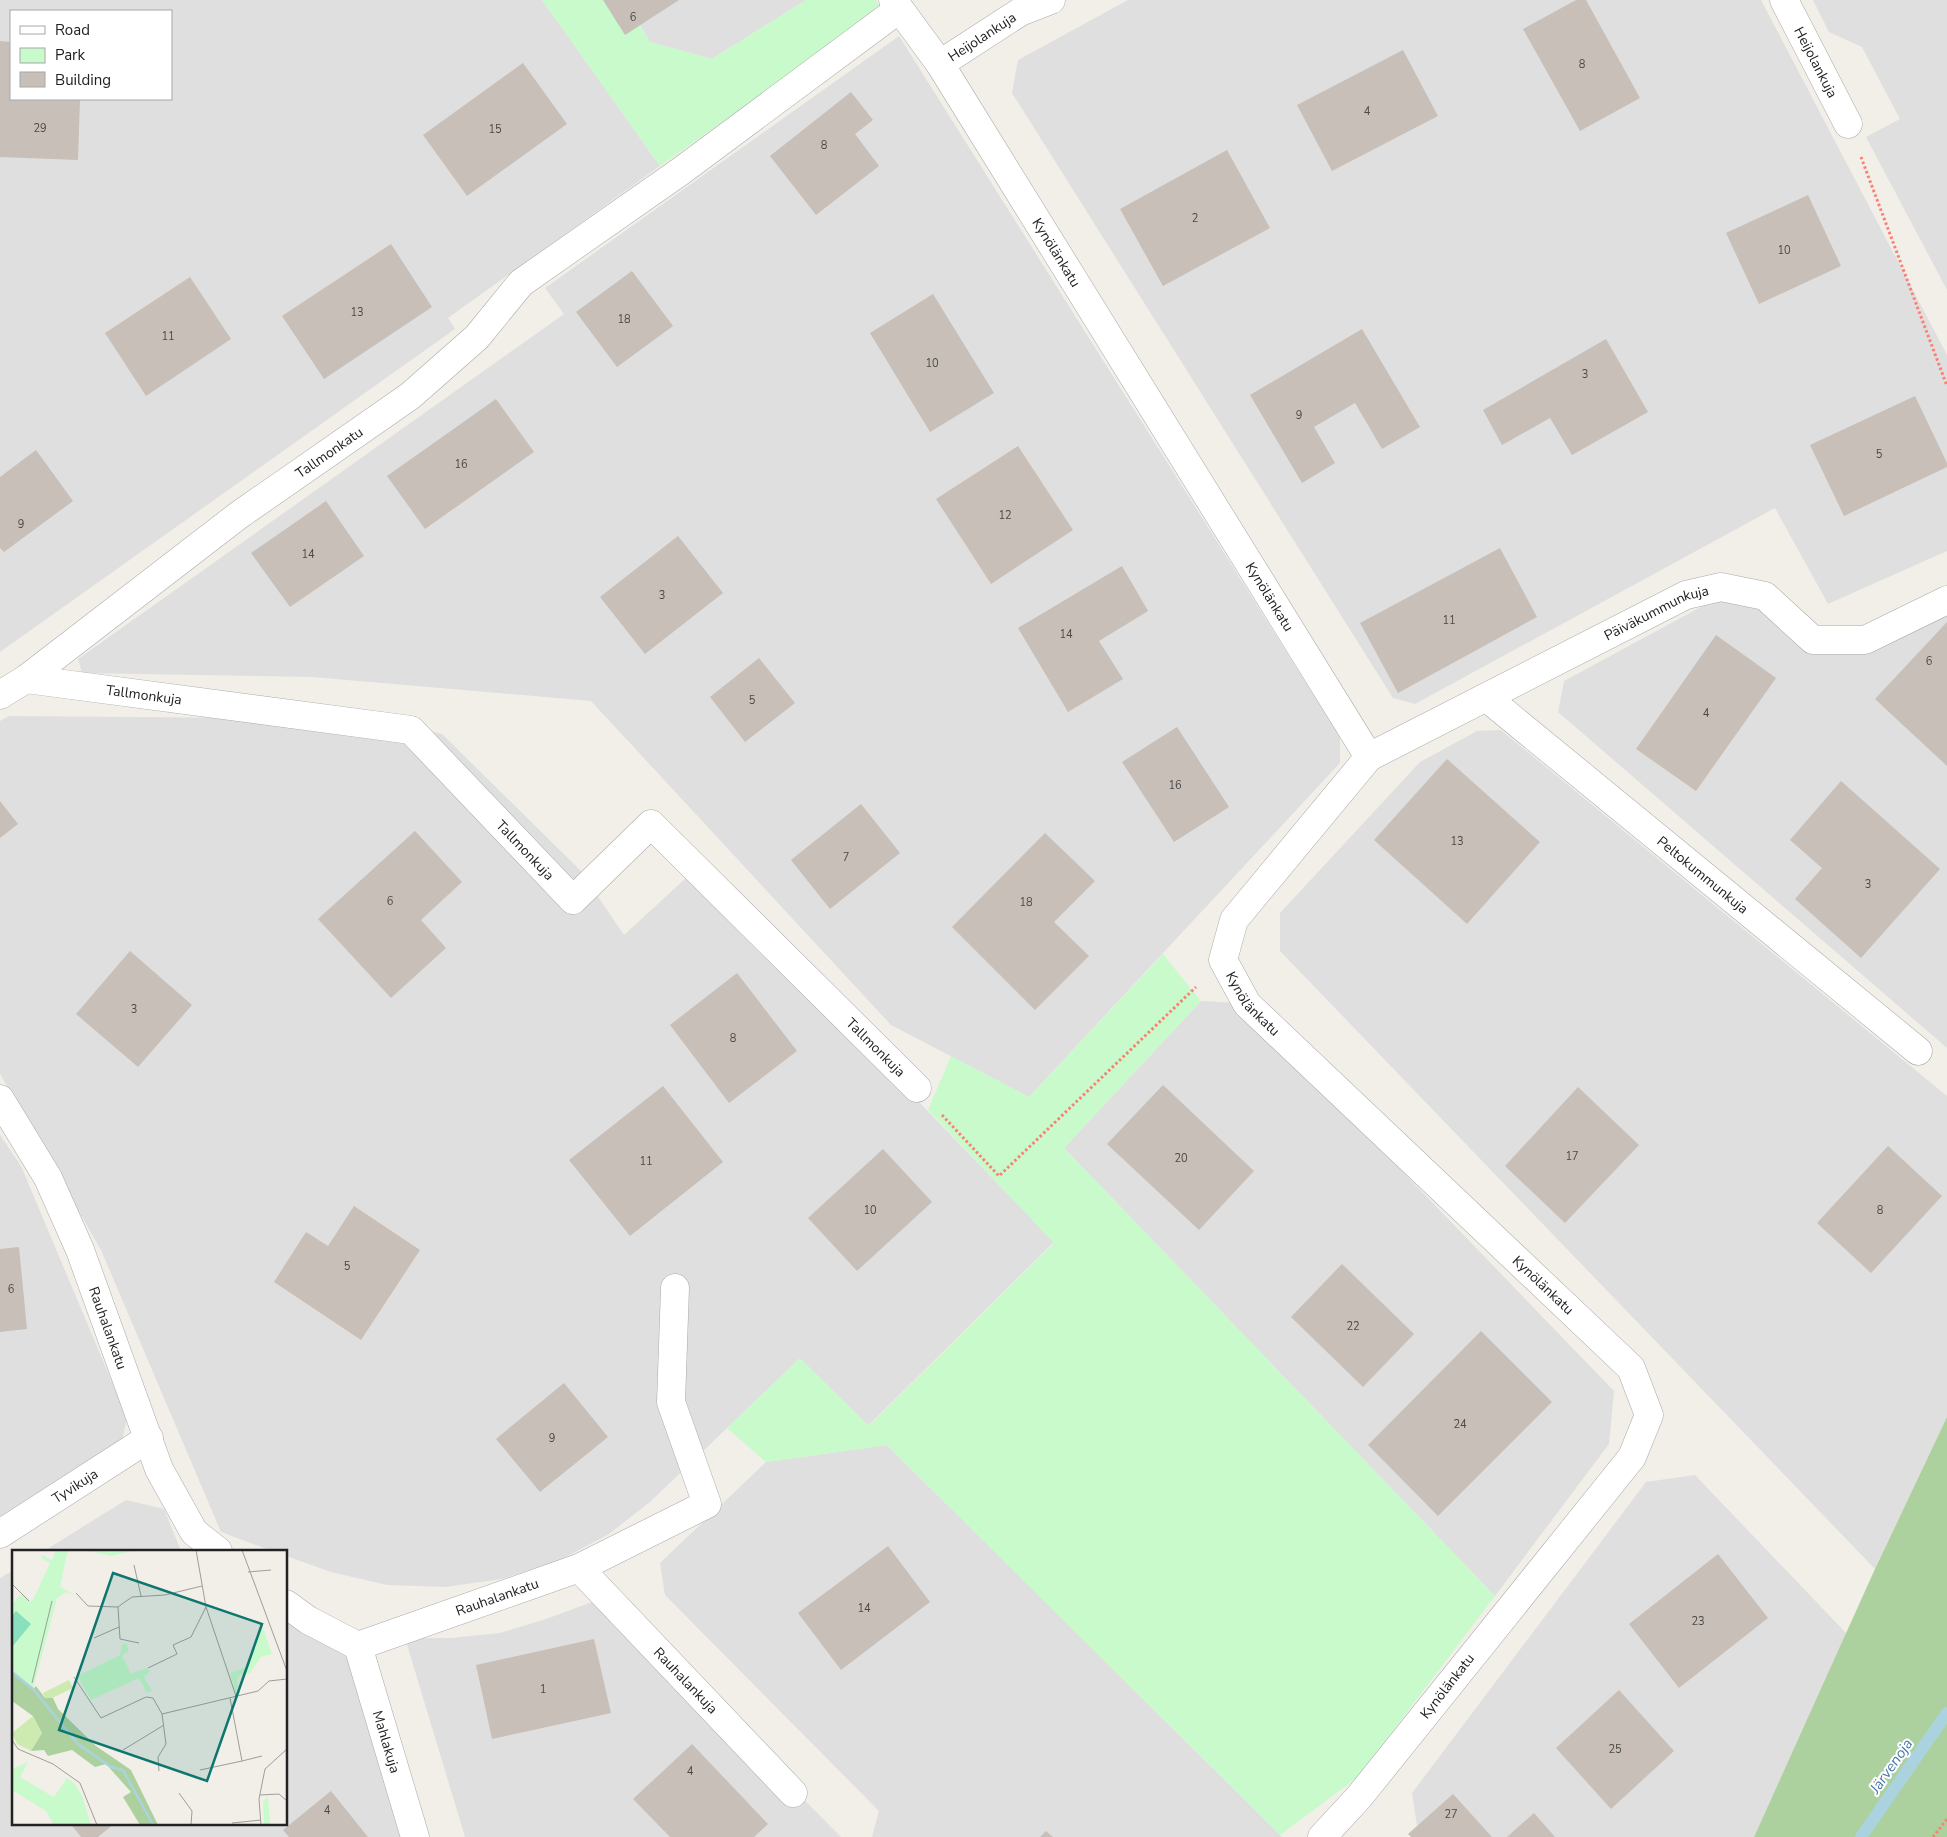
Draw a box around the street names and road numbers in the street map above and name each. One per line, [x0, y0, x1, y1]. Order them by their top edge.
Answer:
street label: Heijolankuja [944, 8, 1020, 66]
street label: Heijolankuja [1789, 24, 1842, 101]
street label: Kynölänkatu [1028, 215, 1085, 291]
street label: Tallmonkatu [292, 423, 367, 483]
street label: Kynölänkatu [1241, 559, 1298, 635]
street label: Päiväkummunkuja [1601, 581, 1711, 645]
street label: Tallmonkuja [105, 681, 183, 710]
street label: Tallmonkuja [492, 816, 558, 884]
street label: Peltokummunkuja [1653, 832, 1752, 918]
street label: Kynölänkatu [1221, 968, 1284, 1040]
street label: Tallmonkuja [842, 1014, 909, 1081]
street label: Kynölänkatu [1508, 1252, 1578, 1319]
street label: Rauhalankatu [84, 1284, 131, 1372]
street label: Tyvikuja [48, 1464, 102, 1508]
street label: Rauhalankatu [453, 1574, 541, 1621]
street label: Rauhalankuja [649, 1643, 722, 1718]
street label: Kynölänkatu [1416, 1650, 1479, 1723]
street label: Mahlakuja [368, 1708, 404, 1776]

